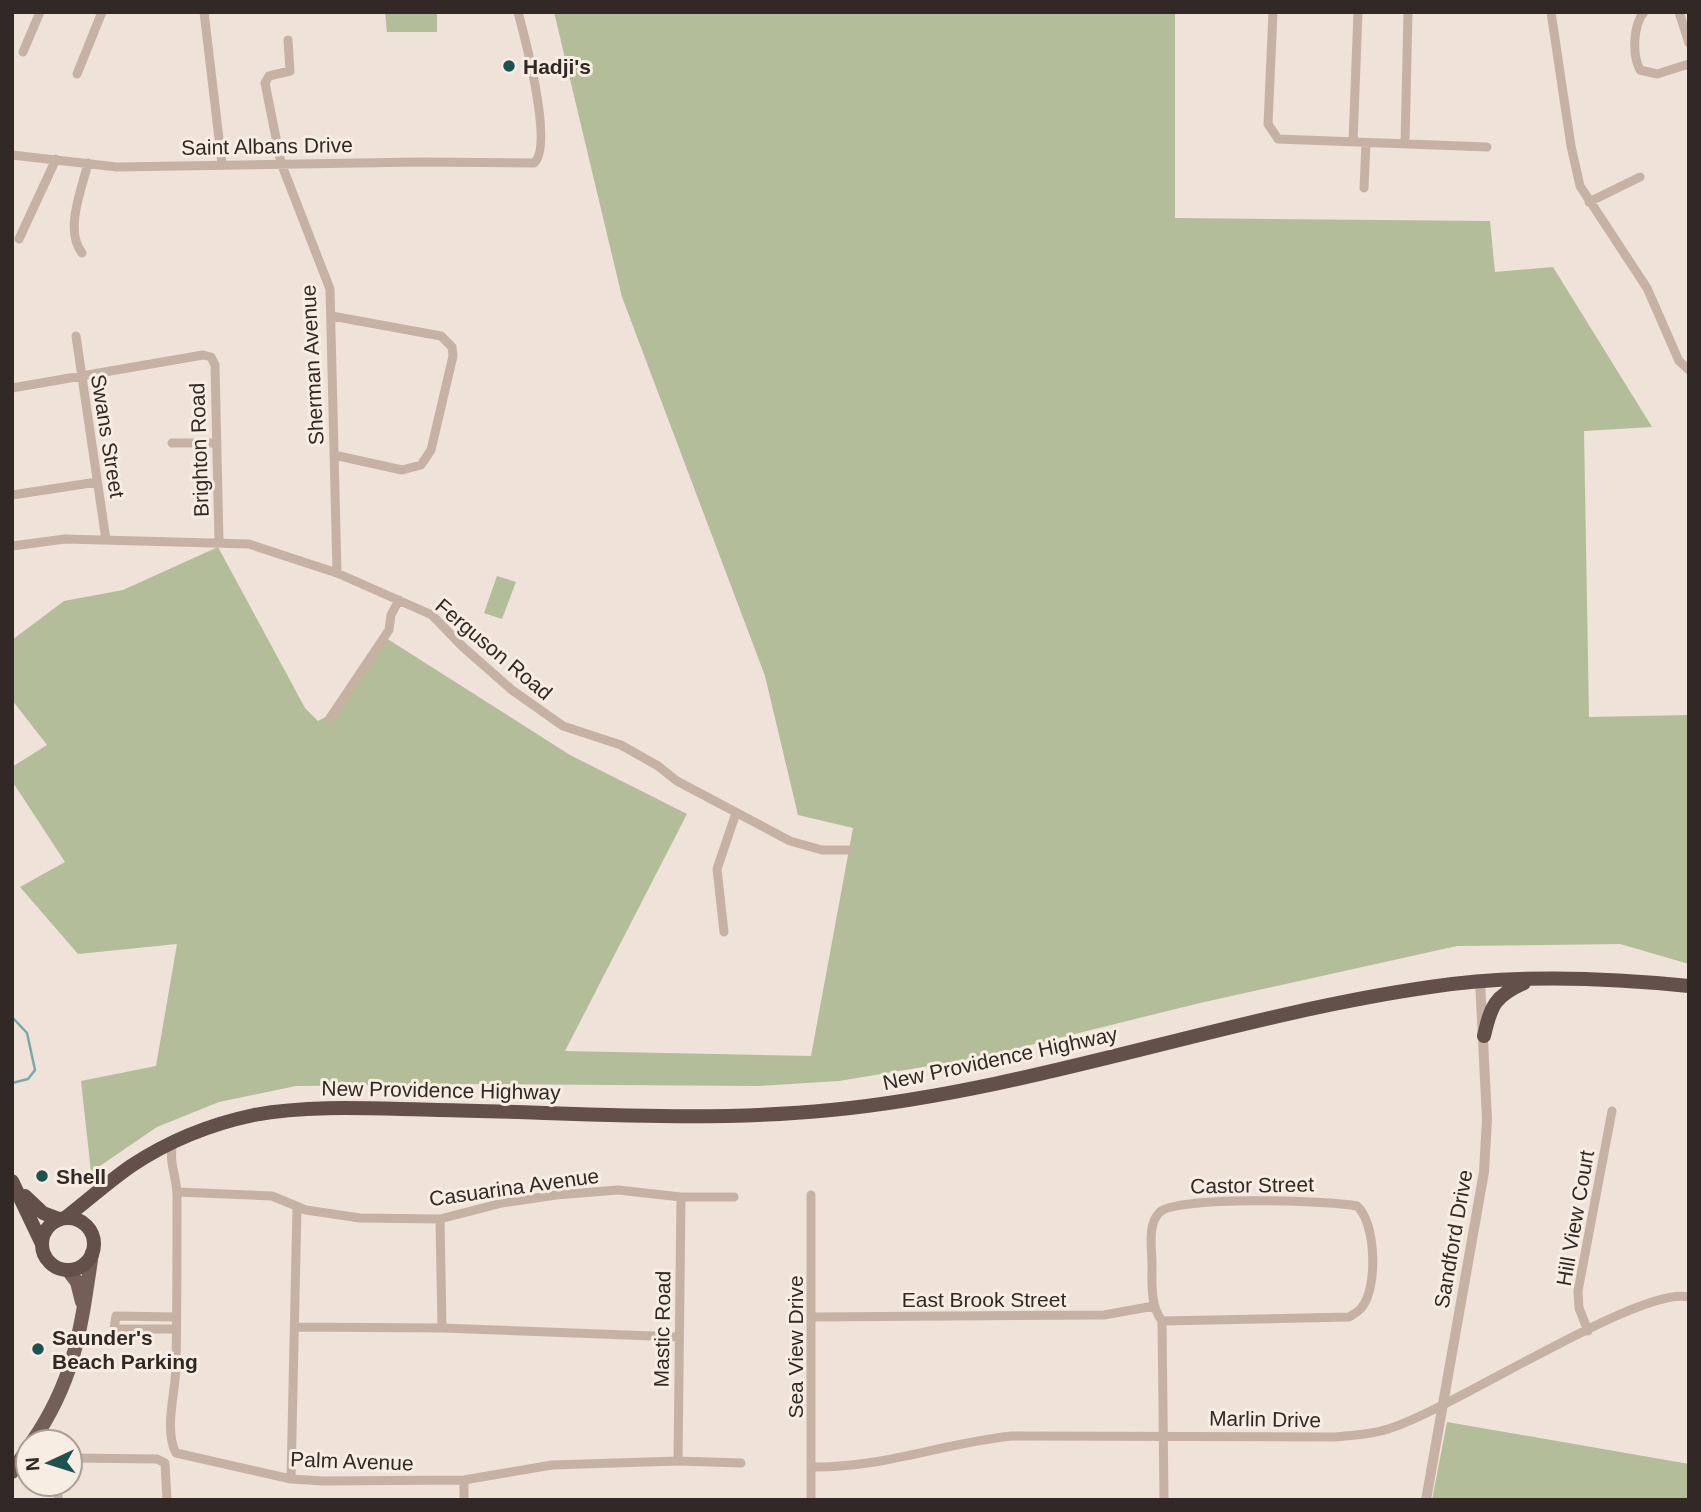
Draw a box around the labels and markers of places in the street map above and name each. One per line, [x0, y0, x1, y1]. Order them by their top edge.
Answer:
place label: Hadji's [523, 55, 591, 78]
marker: Hadji's [501, 58, 517, 74]
place label: Shell [56, 1165, 106, 1188]
marker: Shell [34, 1168, 50, 1184]
place label: Saunder's Beach Parking [52, 1326, 198, 1373]
marker: Saunder's Beach Parking [30, 1341, 46, 1357]

